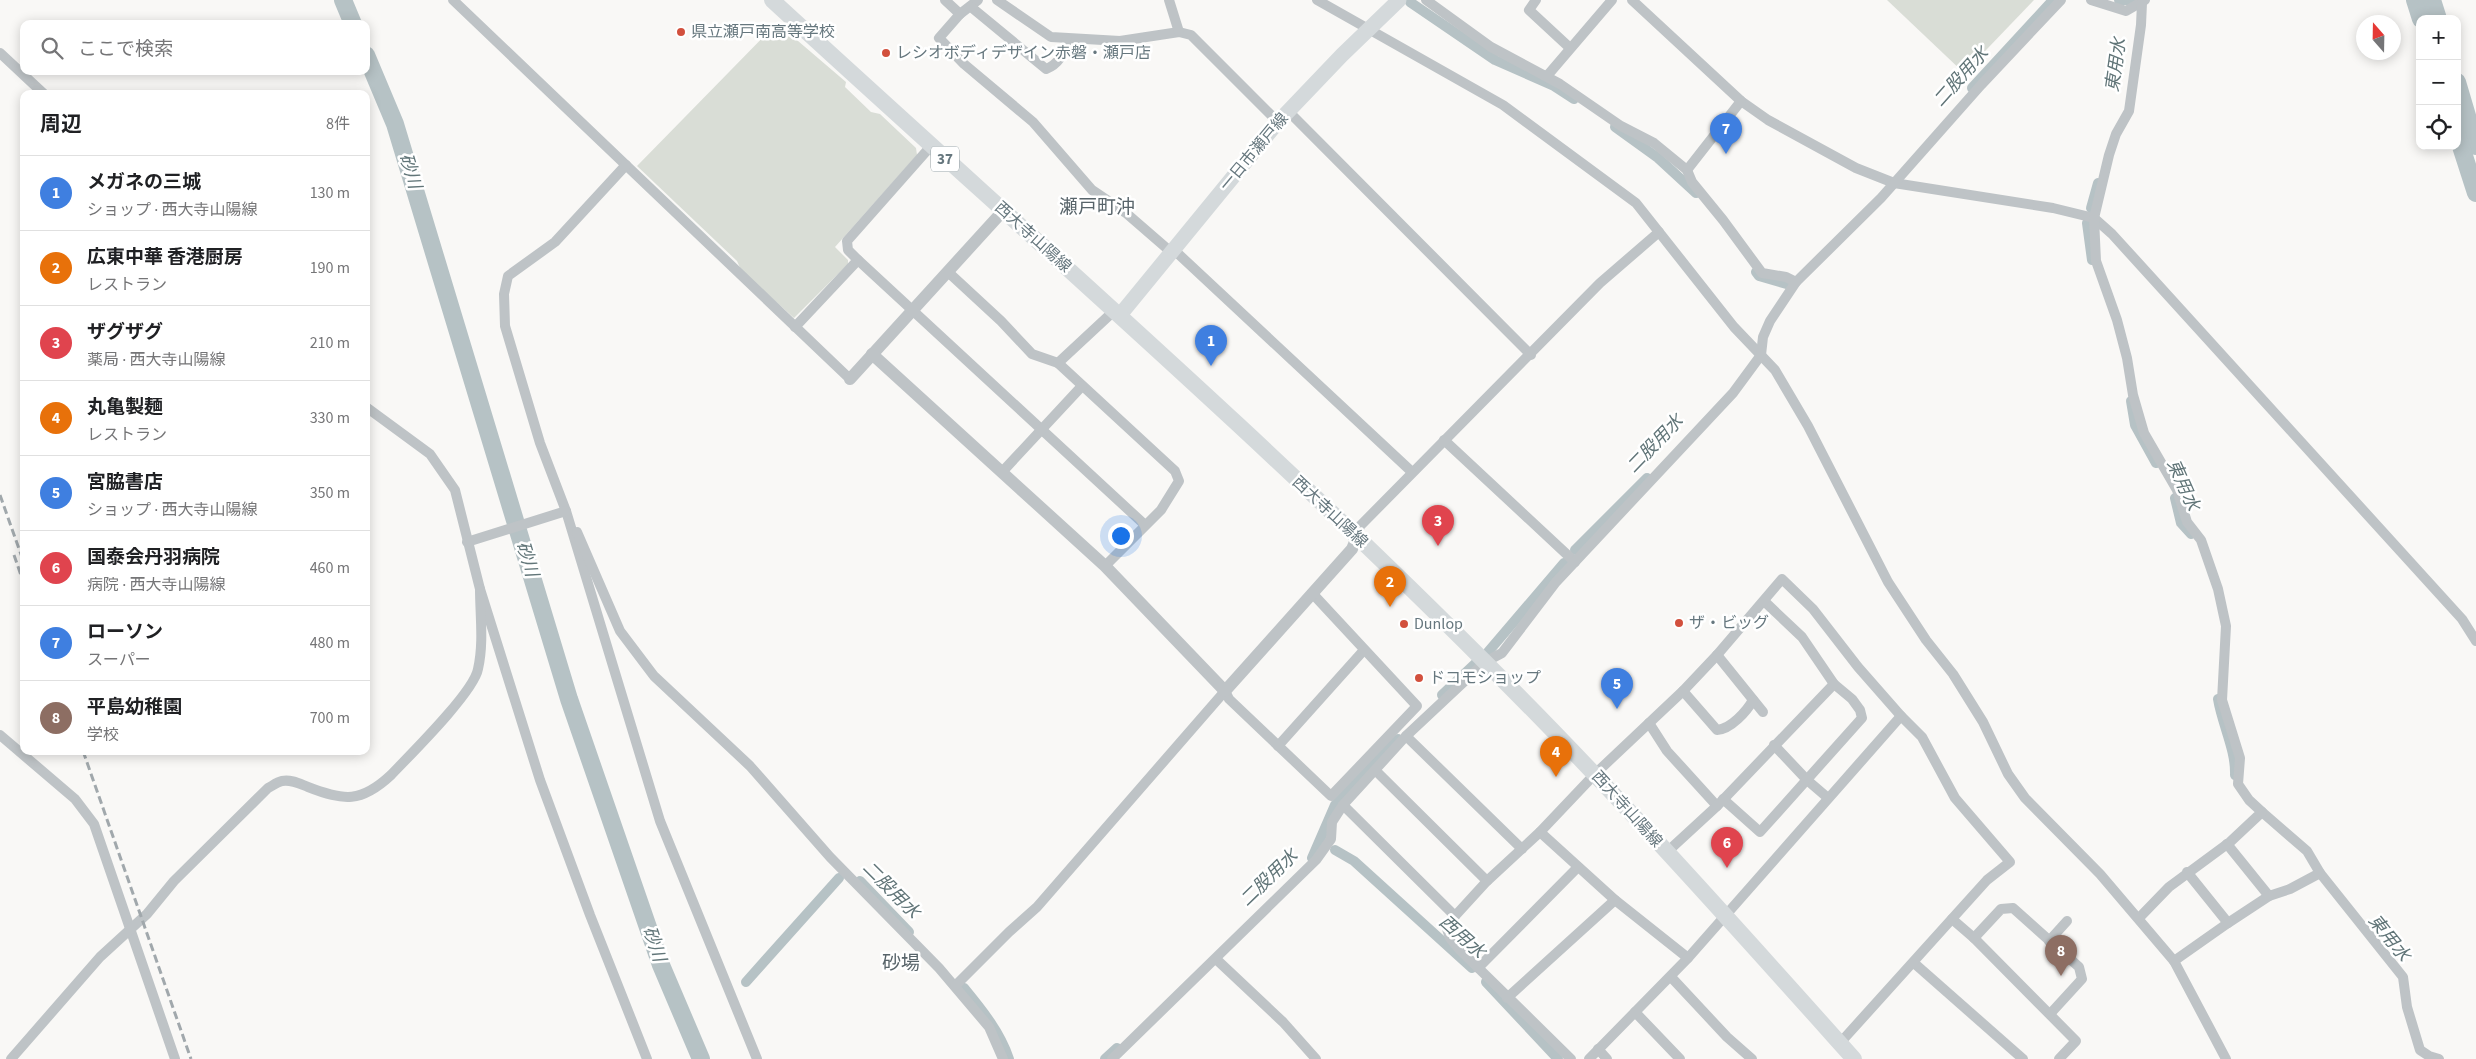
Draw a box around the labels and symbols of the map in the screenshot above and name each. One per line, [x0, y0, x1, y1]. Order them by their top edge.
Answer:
north arrow [2356, 15, 2401, 60]
place label: 県立瀬戸南高等学校 [691, 21, 835, 43]
marker: 県立瀬戸南高等学校 [675, 26, 687, 38]
water label: 東用水 [2100, 35, 2132, 93]
water label: 二股用水 [1928, 40, 1996, 112]
place label: レシオボディデザイン赤磐・瀬戸店 [896, 42, 1151, 64]
marker: レシオボディデザイン赤磐・瀬戸店 [880, 47, 892, 59]
street label: 一日市瀬戸線 [1215, 108, 1293, 196]
pin: 7 [1710, 113, 1742, 154]
road number: 37 [931, 146, 959, 172]
water label: 砂川 [393, 150, 428, 194]
district label: 瀬戸町沖 [1059, 194, 1135, 221]
street label: 西大寺山陽線 [990, 197, 1076, 277]
pin: 1 [1195, 325, 1227, 366]
water label: 二股用水 [1621, 408, 1690, 479]
water label: 東用水 [2161, 455, 2206, 517]
street label: 西大寺山陽線 [1287, 471, 1373, 553]
pin: 3 [1422, 505, 1454, 546]
your location [1108, 523, 1134, 549]
water label: 砂川 [510, 538, 545, 582]
pin: 2 [1374, 566, 1406, 607]
place label: ザ・ビッグ [1689, 612, 1769, 634]
place label: Dunlop [1414, 613, 1463, 635]
marker: ザ・ビッグ [1673, 617, 1685, 629]
marker: Dunlop [1398, 618, 1410, 630]
place label: ドコモショップ [1429, 667, 1541, 689]
pin: 5 [1601, 668, 1633, 709]
marker: ドコモショップ [1413, 672, 1425, 684]
pin: 4 [1540, 736, 1572, 777]
street label: 西大寺山陽線 [1587, 766, 1667, 852]
pin: 6 [1711, 827, 1743, 868]
water label: 二股用水 [1234, 843, 1305, 912]
water label: 二股用水 [857, 856, 927, 926]
water label: 東用水 [2362, 909, 2417, 968]
water label: 西用水 [1434, 910, 1492, 966]
water label: 砂川 [636, 923, 672, 967]
pin: 8 [2045, 935, 2077, 976]
district label: 砂場 [882, 950, 920, 977]

